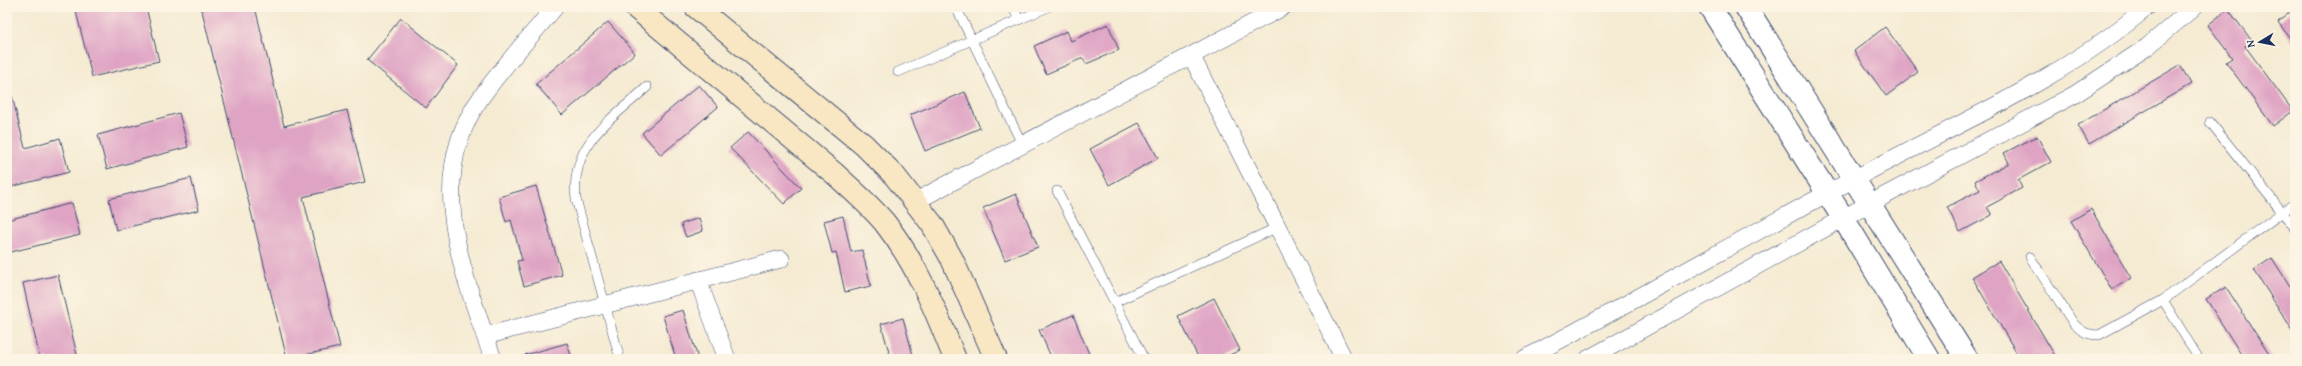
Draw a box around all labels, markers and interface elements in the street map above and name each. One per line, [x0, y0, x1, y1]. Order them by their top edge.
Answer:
north arrow [2240, 22, 2280, 62]
text: N [2242, 38, 2259, 49]

